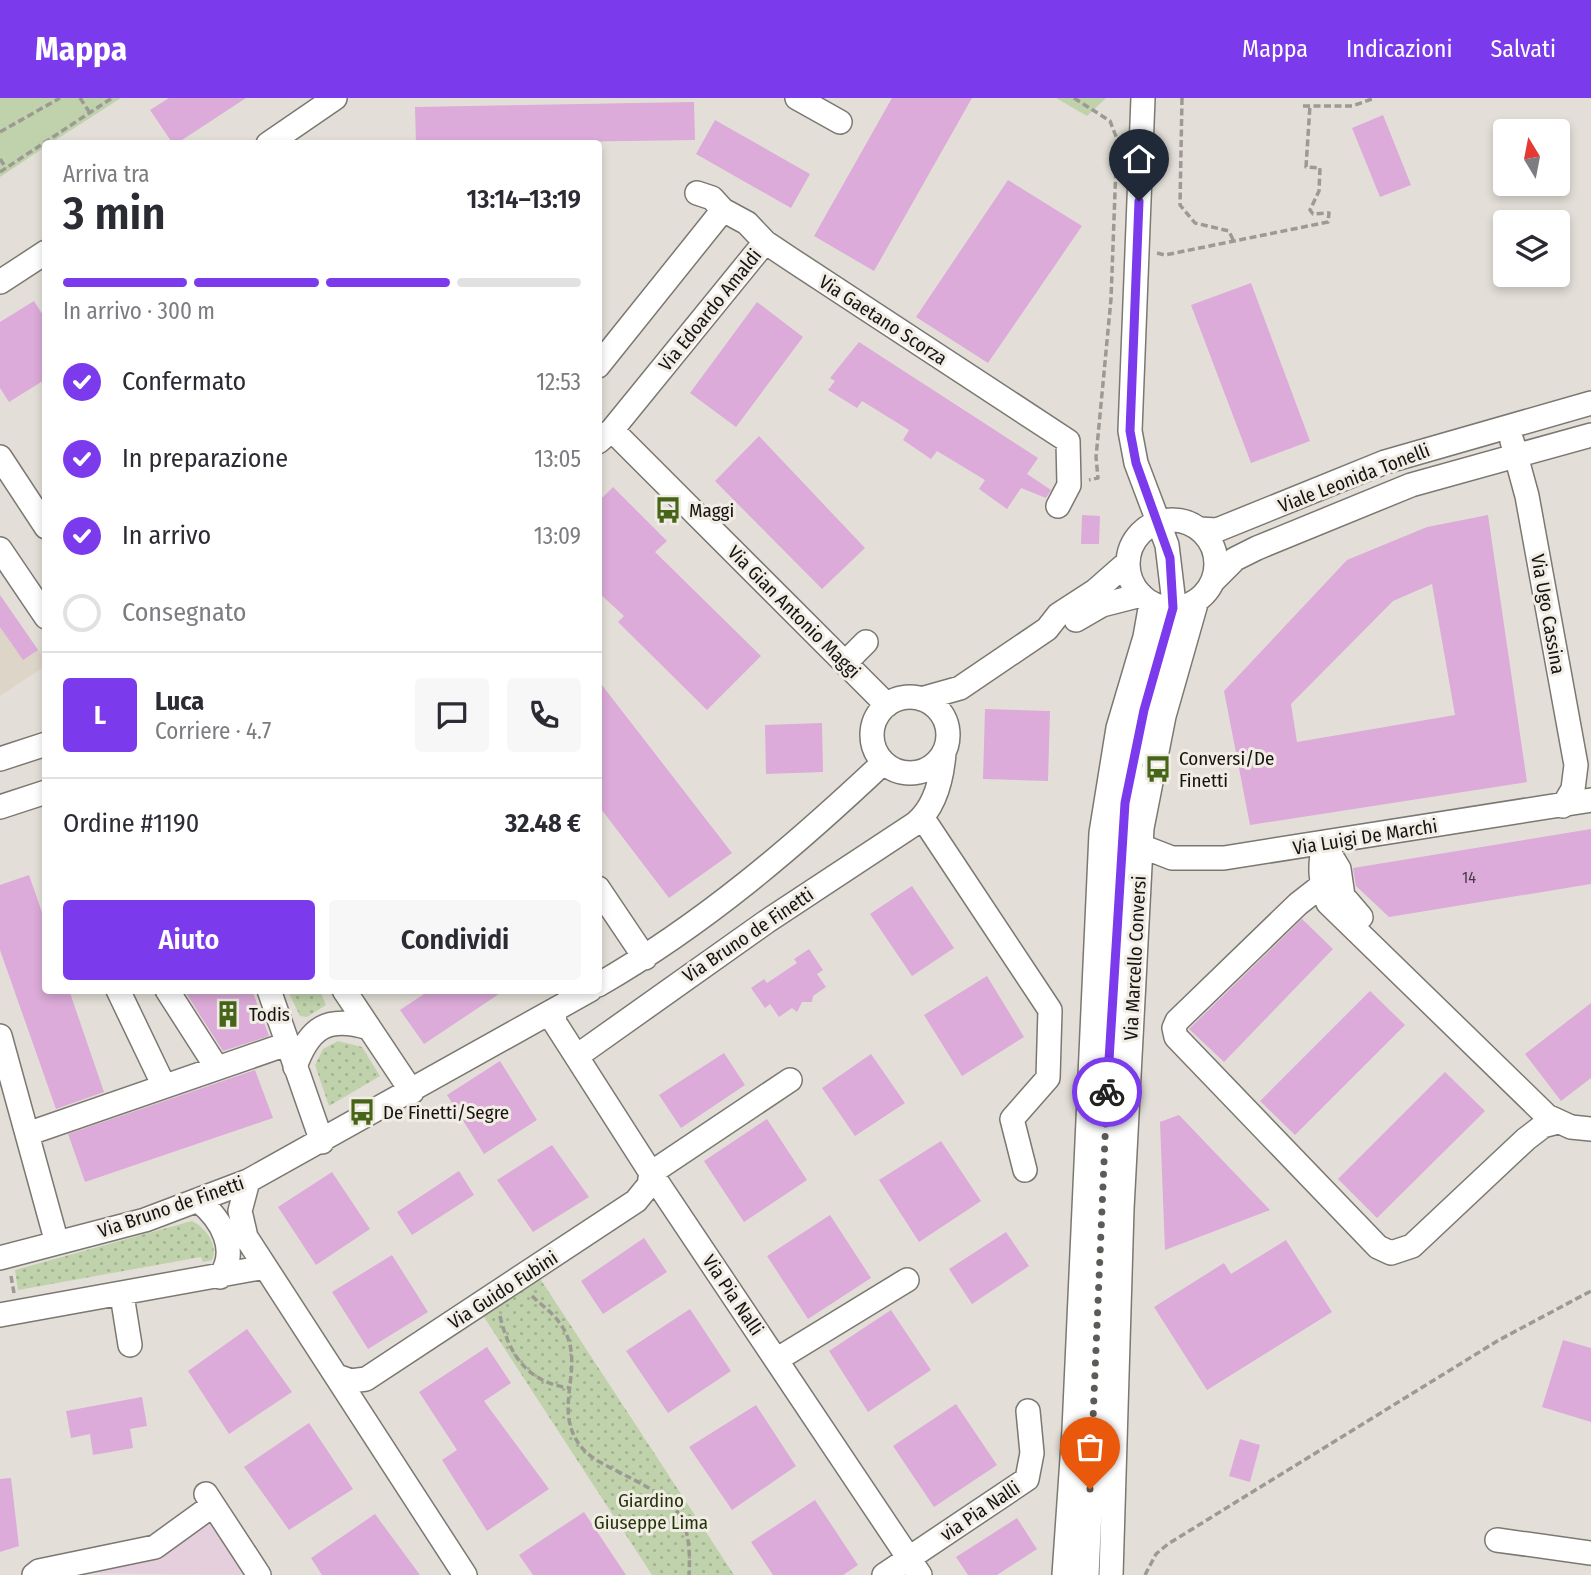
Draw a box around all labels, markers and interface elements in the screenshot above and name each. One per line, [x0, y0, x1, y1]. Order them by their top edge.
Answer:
text: Mappa [35, 29, 127, 69]
text: Mappa [1242, 35, 1308, 63]
text: Indicazioni [1346, 35, 1452, 63]
text: Salvati [1490, 35, 1556, 63]
north arrow [1493, 119, 1570, 196]
map controls [1493, 119, 1570, 287]
pin [1109, 129, 1169, 201]
icon: home [1120, 140, 1158, 178]
text: Arriva tra [63, 160, 150, 188]
text: 13:14–13:19 [466, 184, 581, 215]
text: 3 min [63, 186, 166, 241]
button: layers [1493, 210, 1570, 287]
street label: Via Edoardo Amaldi [654, 244, 766, 376]
street label: Via Gaetano Scorza [815, 270, 951, 370]
text: In arrivo · 300 m [63, 297, 215, 325]
icon: check [63, 363, 101, 401]
text: Confermato [122, 366, 246, 397]
text: 12:53 [536, 368, 581, 396]
street label: Viale Leonida Tonelli [1275, 439, 1433, 517]
icon: check [63, 440, 101, 478]
text: In preparazione [122, 443, 288, 474]
text: 13:05 [534, 445, 581, 473]
bus stop icon: Maggi [653, 495, 683, 525]
place label: Maggi [689, 499, 734, 522]
icon: check [63, 517, 101, 555]
text: In arrivo [122, 520, 211, 551]
text: 13:09 [534, 522, 581, 550]
street label: Via Gian Antonio Maggi [723, 541, 865, 683]
street label: Via Ugo Cassina [1526, 552, 1570, 676]
text: Consegnato [122, 597, 246, 628]
button: chat [415, 678, 489, 752]
button: phone [507, 678, 581, 752]
text: Luca [155, 686, 204, 717]
text: L [94, 700, 106, 731]
text: Corriere · 4.7 [155, 717, 271, 745]
place label: Conversi/De Finetti [1179, 747, 1275, 792]
bus stop icon: Conversi/De Finetti [1143, 754, 1173, 784]
text: Ordine #1190 [63, 808, 199, 839]
text: 32.48 € [505, 808, 581, 839]
street label: Via Luigi De Marchi [1291, 814, 1439, 860]
house number: 14 [1462, 868, 1476, 887]
street label: Via Marcello Conversi [1119, 875, 1151, 1041]
street label: Via Bruno de Finetti [678, 883, 818, 987]
button: Aiuto [63, 900, 315, 980]
button: Condividi [329, 900, 581, 980]
building icon: Todis [213, 999, 243, 1029]
place label: Todis [249, 1003, 290, 1026]
courier [1072, 1057, 1142, 1127]
icon: bike [1088, 1073, 1126, 1111]
bus stop icon: De Finetti/Segre [347, 1097, 377, 1127]
place label: De Finetti/Segre [383, 1101, 509, 1124]
street label: Via Bruno de Finetti [95, 1171, 247, 1243]
street label: Via Guido Fubini [444, 1246, 562, 1334]
street label: Via Pia Nalli [698, 1250, 768, 1340]
pin [1060, 1417, 1120, 1489]
icon: bag [1071, 1428, 1109, 1466]
street label: via Pia Nalli [936, 1476, 1024, 1546]
park label: Giardino Giuseppe Lima [594, 1489, 708, 1534]

